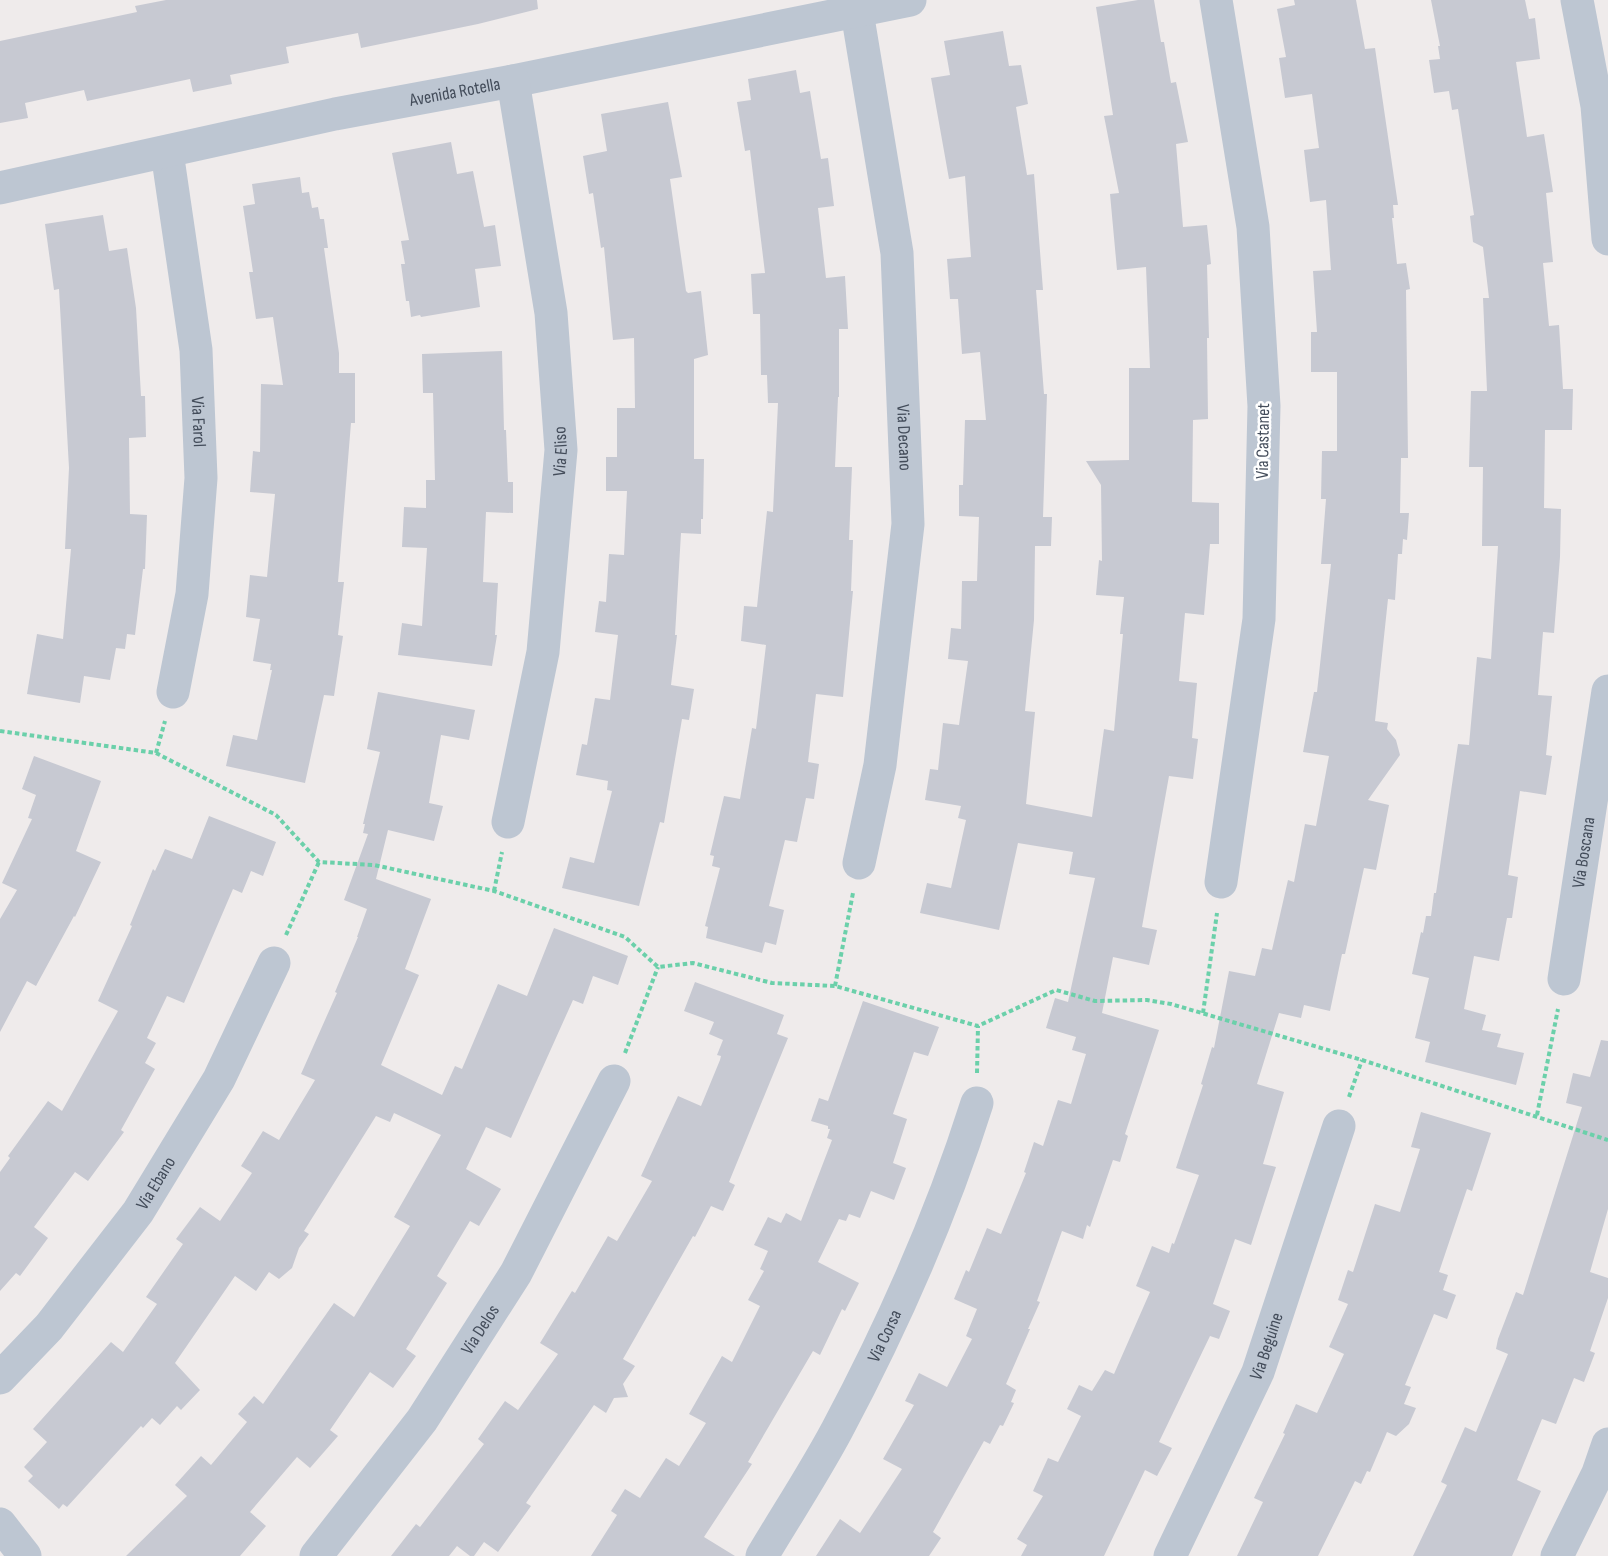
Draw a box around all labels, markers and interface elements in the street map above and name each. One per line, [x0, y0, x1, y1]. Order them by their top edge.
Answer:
street label: Avenida Rotella [407, 73, 502, 111]
street label: Via Farol [187, 396, 210, 447]
street label: Via Castanet [1252, 402, 1274, 479]
street label: Via Decano [893, 404, 916, 471]
street label: Via Eliso [548, 426, 572, 477]
street label: Via Boscana [1568, 815, 1599, 890]
street label: Via Ebano [131, 1153, 180, 1213]
street label: Via Delos [456, 1301, 504, 1358]
street label: Via Corsa [863, 1306, 906, 1366]
street label: Via Beguine [1245, 1310, 1287, 1384]

